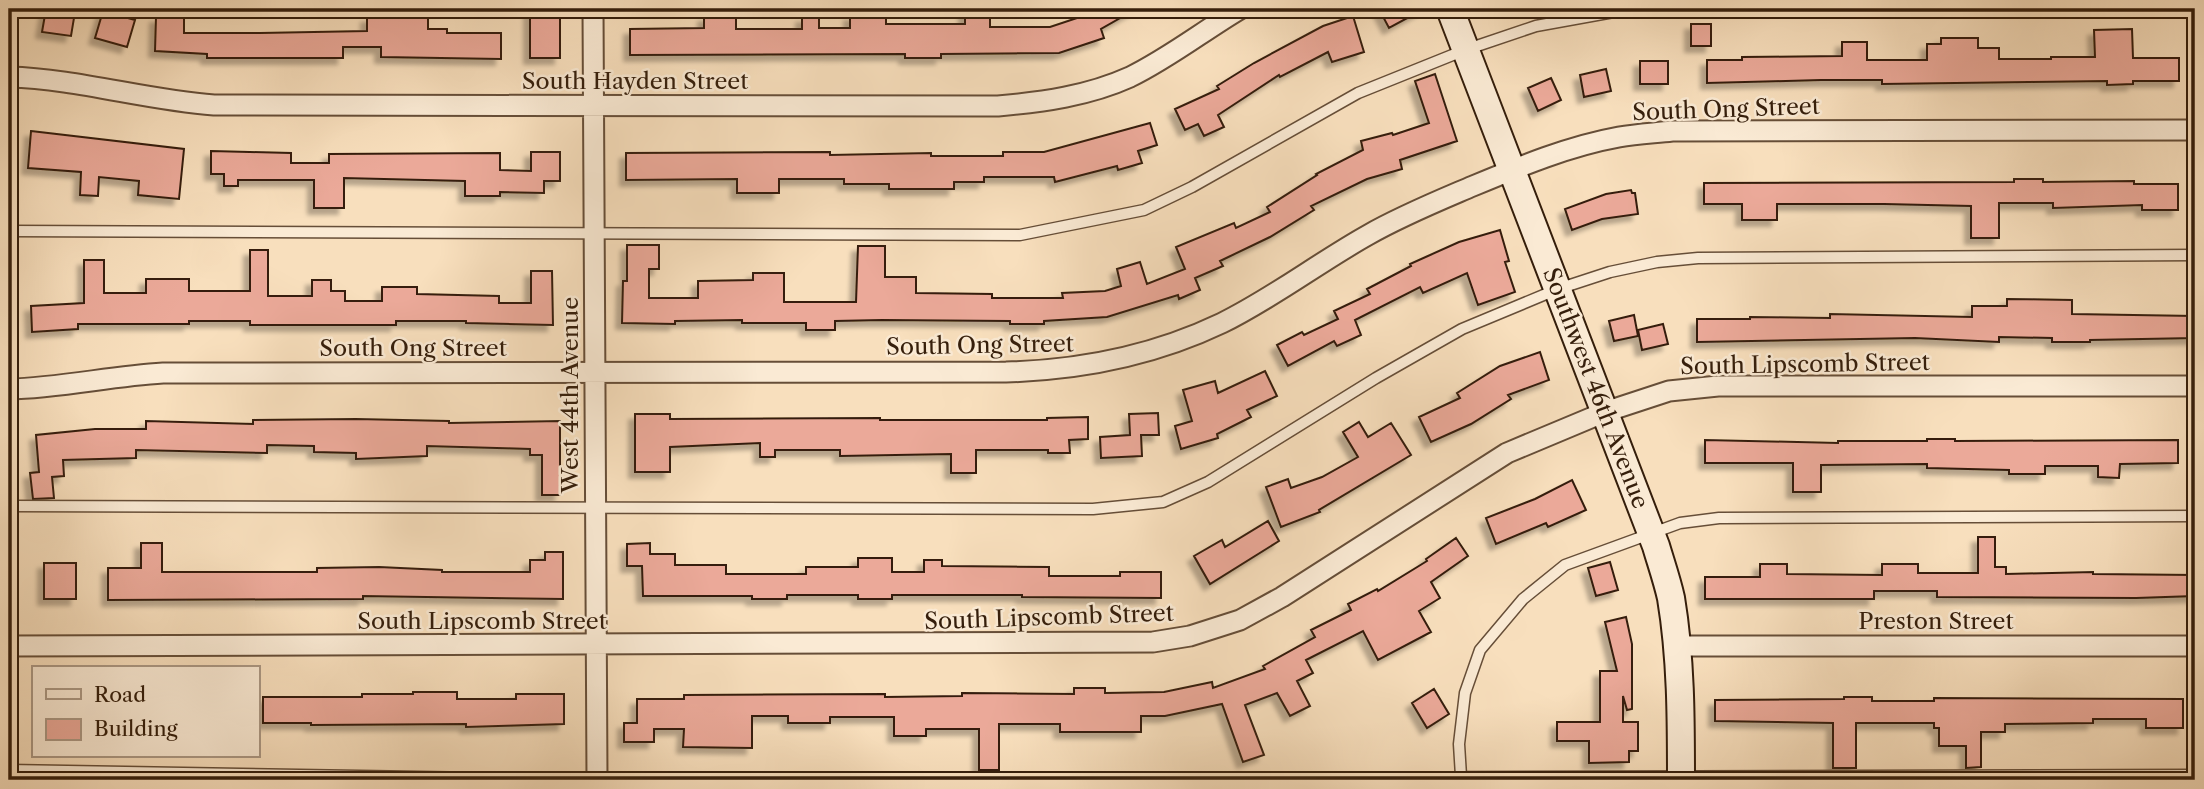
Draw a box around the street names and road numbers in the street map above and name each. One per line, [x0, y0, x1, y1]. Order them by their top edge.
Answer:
street label: South Hayden Street [522, 67, 748, 95]
street label: South Ong Street [1632, 92, 1820, 126]
street label: Southwest 46th Avenue [1537, 264, 1655, 512]
street label: West 44th Avenue [556, 297, 584, 494]
street label: South Ong Street [886, 329, 1074, 361]
street label: South Ong Street [319, 334, 507, 362]
street label: South Lipscomb Street [1680, 348, 1930, 380]
street label: South Lipscomb Street [924, 599, 1174, 635]
street label: South Lipscomb Street [357, 607, 607, 635]
street label: Preston Street [1858, 607, 2014, 635]

